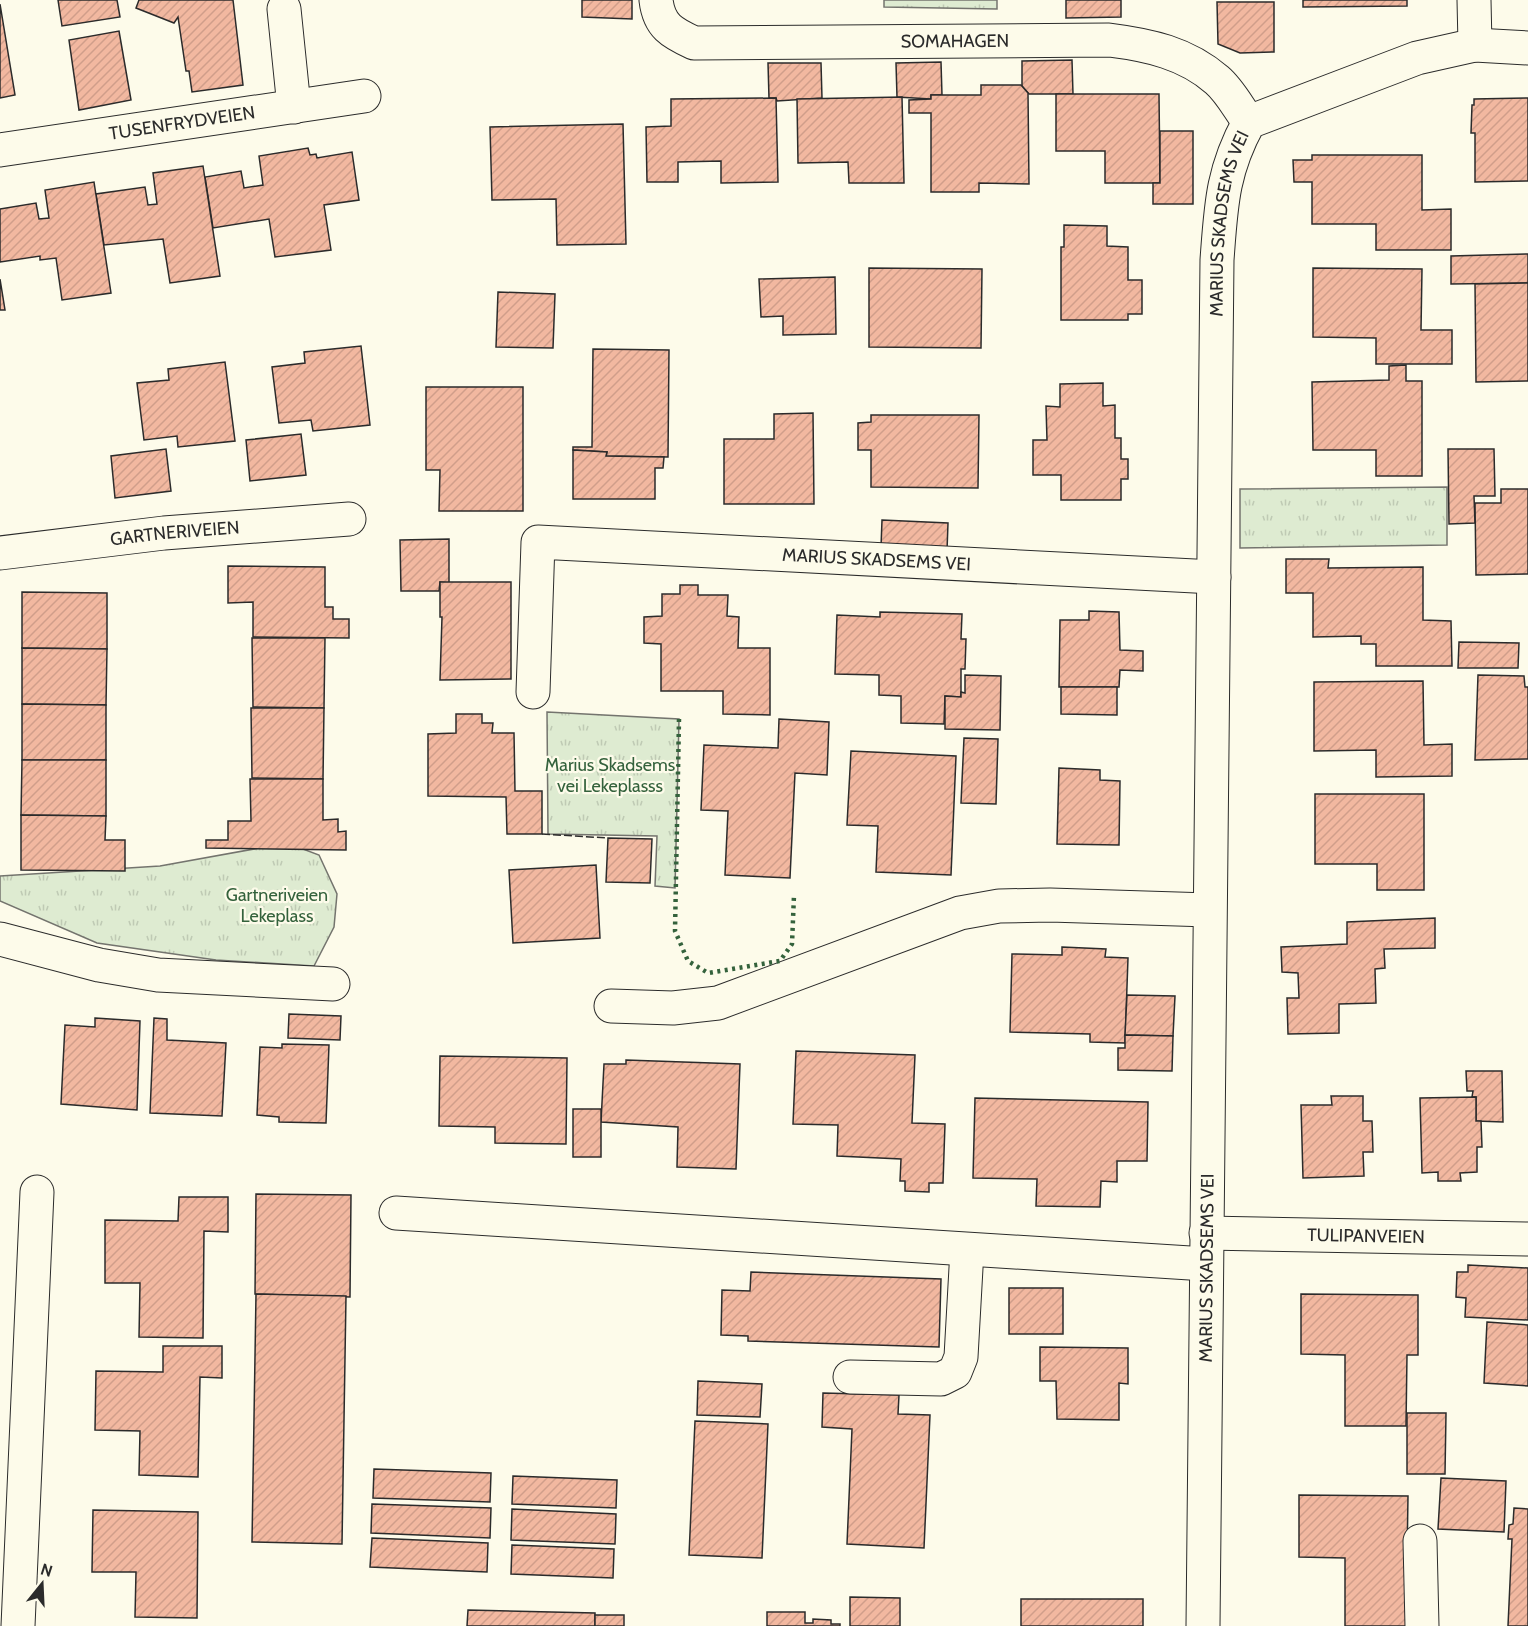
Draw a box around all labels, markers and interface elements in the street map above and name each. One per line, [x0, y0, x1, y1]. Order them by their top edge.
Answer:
street label: SOMAHAGEN [901, 30, 1009, 53]
street label: TUSENFRYDVEIEN [108, 101, 256, 145]
street label: MARIUS SKADSEMS VEI [1205, 127, 1254, 317]
street label: GARTNERIVEIEN [109, 516, 240, 550]
street label: MARIUS SKADSEMS VEI [782, 544, 971, 575]
park label: Marius Skadsems vei Lekeplasss [545, 754, 675, 797]
park label: Gartneriveien Lekeplass [226, 884, 328, 927]
street label: MARIUS SKADSEMS VEI [1195, 1173, 1219, 1363]
street label: TULIPANVEIEN [1307, 1224, 1425, 1248]
north arrow [12, 1554, 72, 1614]
text: N [38, 1559, 55, 1581]

